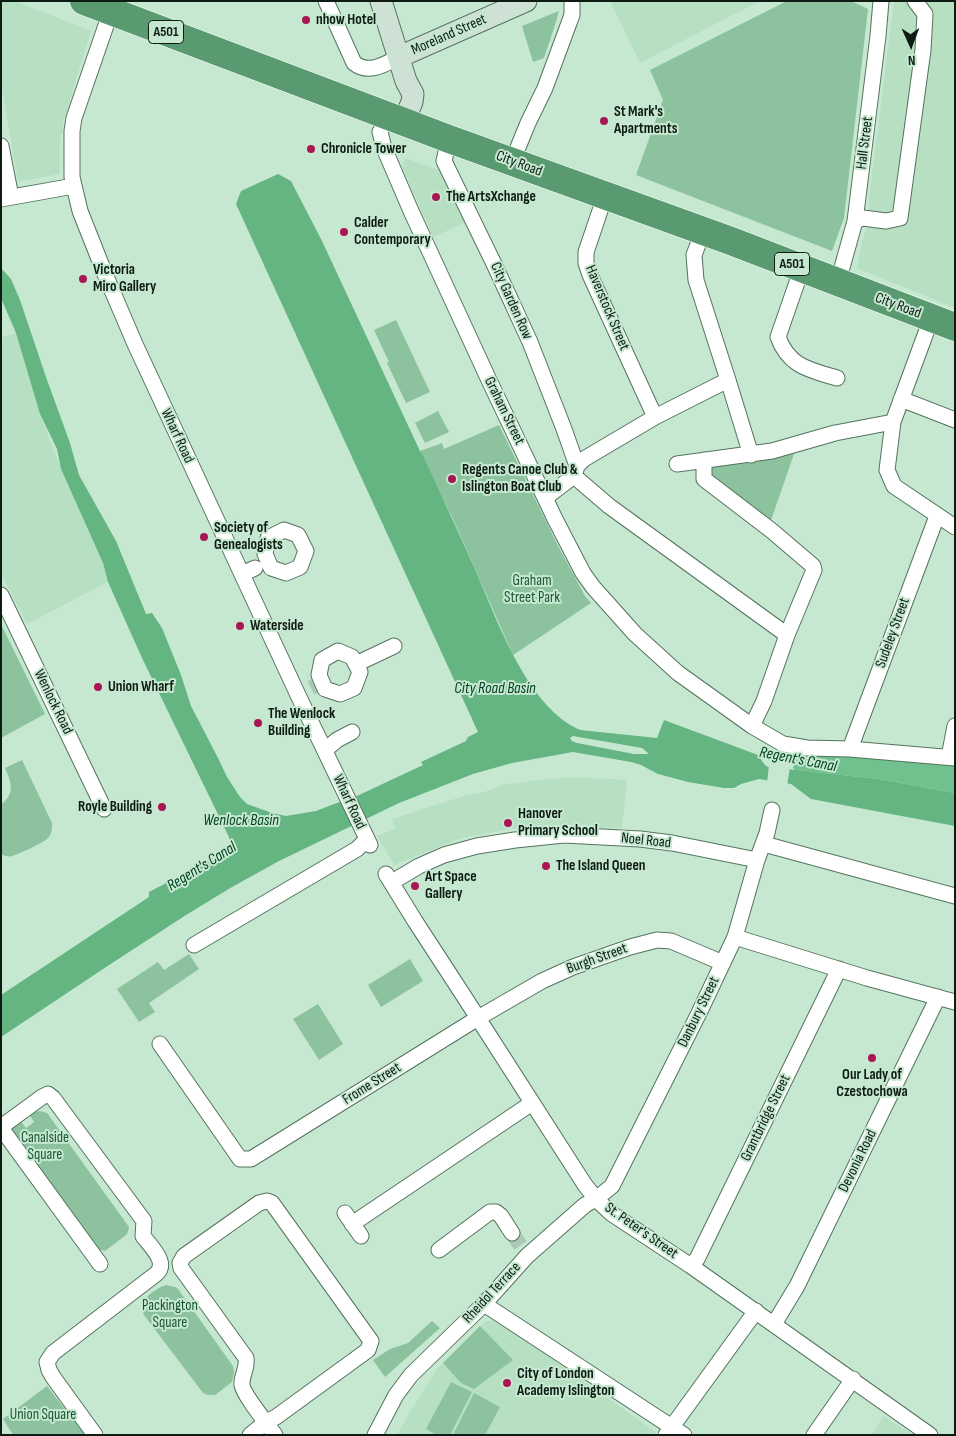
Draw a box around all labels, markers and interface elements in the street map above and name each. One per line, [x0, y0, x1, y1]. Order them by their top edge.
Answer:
street label: Moreland Street [409, 10, 489, 60]
place label: nhow Hotel [316, 11, 376, 29]
marker: nhow Hotel [300, 14, 312, 26]
north arrow [886, 20, 936, 70]
road number: A501 [148, 21, 184, 44]
text: N [908, 52, 916, 69]
place label: St Mark's Apartments [614, 103, 678, 138]
marker: St Mark's Apartments [598, 115, 610, 127]
street label: Hall Street [853, 116, 877, 170]
place label: Chronicle Tower [321, 140, 406, 158]
marker: Chronicle Tower [305, 143, 317, 155]
street label: City Road [493, 147, 545, 181]
place label: The ArtsXchange [446, 188, 536, 206]
marker: The ArtsXchange [430, 191, 442, 203]
place label: Calder Contemporary [354, 214, 431, 249]
marker: Calder Contemporary [338, 226, 350, 238]
road number: A501 [774, 252, 810, 276]
street label: City Garden Row [486, 260, 536, 342]
place label: Victoria Miro Gallery [93, 261, 156, 296]
street label: Haverstock Street [581, 263, 633, 353]
marker: Victoria Miro Gallery [77, 273, 89, 285]
street label: City Road [872, 289, 924, 323]
street label: Graham Street [480, 374, 528, 448]
street label: Wharf Road [157, 406, 197, 466]
place label: Regents Canoe Club & Islington Boat Club [462, 461, 578, 496]
marker: Regents Canoe Club & Islington Boat Club [446, 473, 458, 485]
place label: Society of Genealogists [214, 519, 283, 554]
marker: Society of Genealogists [198, 531, 210, 543]
park label: Graham Street Park [504, 572, 560, 607]
street label: Sudeley Street [872, 595, 914, 671]
place label: Waterside [250, 617, 304, 635]
marker: Waterside [234, 620, 246, 632]
street label: Wenlock Road [30, 667, 76, 737]
place label: Union Wharf [108, 678, 174, 696]
water label: City Road Basin [454, 679, 536, 699]
marker: Union Wharf [92, 681, 104, 693]
place label: The Wenlock Building [268, 705, 335, 740]
marker: The Wenlock Building [252, 717, 264, 729]
water label: Regent's Canal [758, 743, 838, 777]
street label: Wharf Road [329, 772, 369, 832]
place label: Royle Building [78, 798, 152, 816]
marker: Royle Building [156, 801, 168, 813]
place label: Hanover Primary School [518, 805, 598, 840]
water label: Wenlock Basin [203, 811, 279, 831]
marker: Hanover Primary School [502, 817, 514, 829]
street label: Noel Road [620, 829, 672, 853]
water label: Regent's Canal [164, 838, 240, 896]
place label: The Island Queen [556, 857, 646, 875]
marker: The Island Queen [540, 860, 552, 872]
place label: Art Space Gallery [425, 868, 477, 903]
marker: Art Space Gallery [409, 880, 421, 892]
street label: Burgh Street [564, 940, 630, 978]
street label: Danbury Street [674, 974, 724, 1050]
marker: Our Lady of Czestochowa [866, 1052, 878, 1064]
street label: Frome Street [339, 1059, 405, 1109]
place label: Our Lady of Czestochowa [836, 1066, 908, 1101]
street label: Grantbridge Street [737, 1072, 795, 1164]
street label: Devonia Road [835, 1127, 881, 1195]
park label: Canalside Square [21, 1129, 69, 1164]
street label: St. Peter's Street [601, 1199, 681, 1263]
street label: Rheidol Terrace [459, 1259, 525, 1327]
park label: Packington Square [142, 1297, 198, 1332]
place label: City of London Academy Islington [517, 1365, 614, 1400]
marker: City of London Academy Islington [501, 1377, 513, 1389]
park label: Union Square [10, 1406, 76, 1424]

